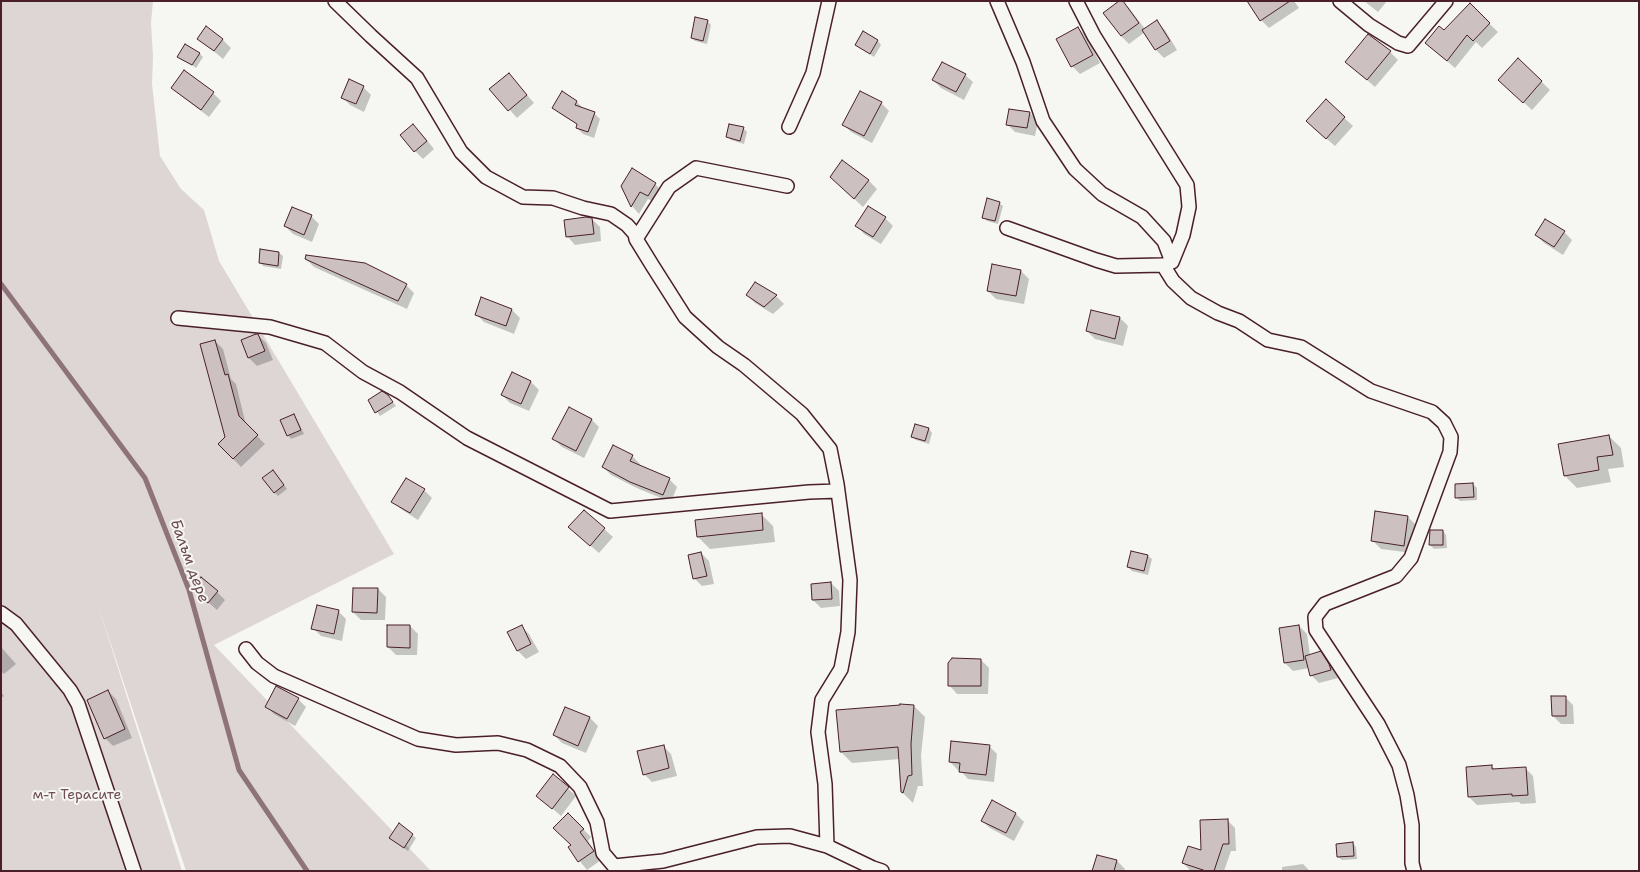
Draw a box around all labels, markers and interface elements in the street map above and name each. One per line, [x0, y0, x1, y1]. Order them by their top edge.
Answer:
water label: Балъм дере [166, 517, 212, 605]
park label: м-т Терасите [33, 787, 121, 803]

